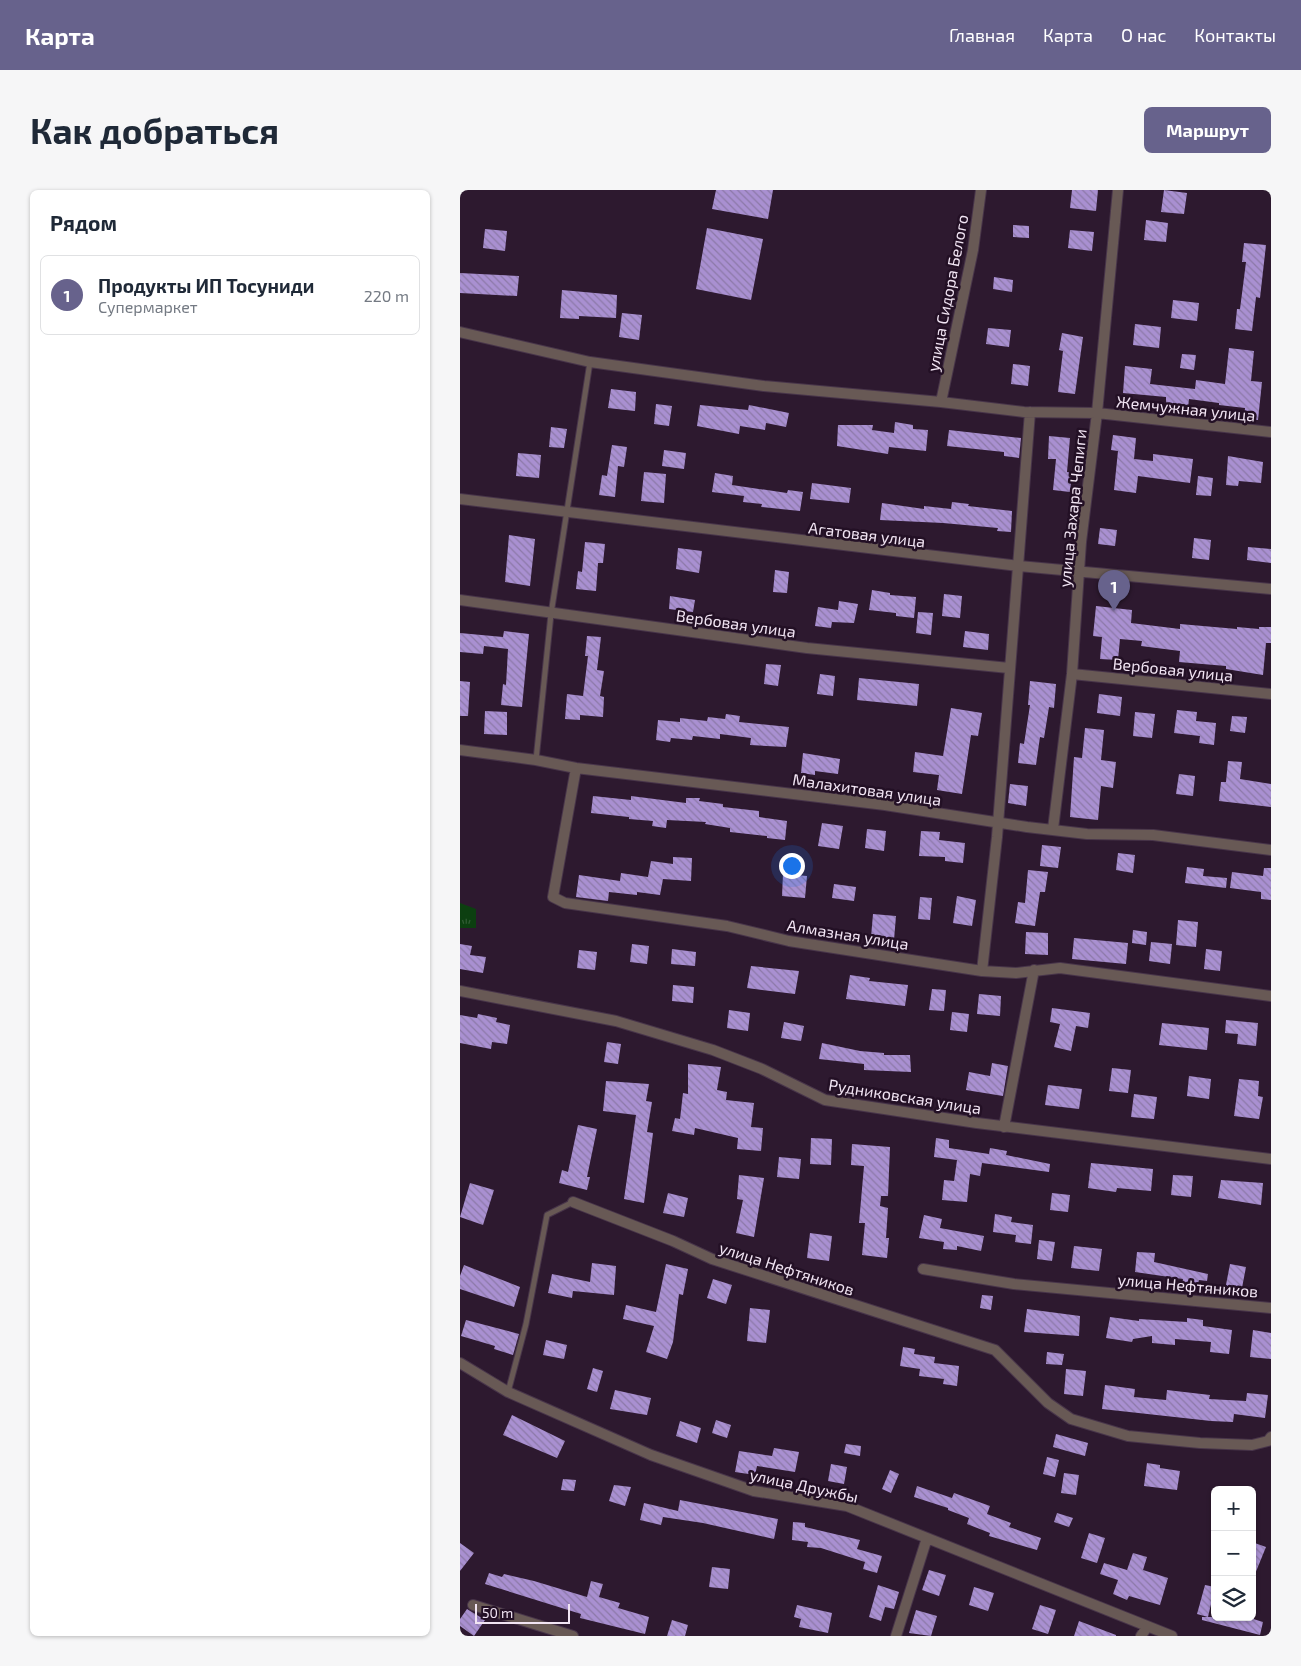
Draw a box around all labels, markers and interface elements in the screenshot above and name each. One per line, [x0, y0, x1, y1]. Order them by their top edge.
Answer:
text: Карта [25, 21, 95, 50]
text: Главная [949, 24, 1015, 46]
text: Карта [1043, 24, 1093, 46]
text: О нас [1121, 24, 1166, 46]
text: Контакты [1194, 24, 1276, 46]
button: Маршрут [1144, 107, 1271, 153]
text: Как добраться [30, 109, 279, 151]
text: Рядом [50, 210, 117, 235]
street label: улица Сидора Белого [922, 213, 973, 373]
text: Продукты ИП Тосуниди [98, 274, 314, 297]
text: 1 [64, 286, 70, 305]
text: 220 m [364, 286, 409, 305]
text: Супермаркет [98, 297, 197, 316]
street label: Жемчужная улица [1115, 391, 1256, 426]
street label: улица Захара Чепиги [1054, 428, 1091, 588]
street label: Агатовая улица [807, 517, 927, 552]
pin: 1 [1098, 570, 1130, 611]
street label: Вербовая улица [675, 605, 797, 642]
street label: Вербовая улица [1112, 653, 1234, 686]
street label: Малахитовая улица [791, 769, 943, 810]
your location [779, 853, 805, 879]
street label: Алмазная улица [786, 915, 910, 954]
street label: Рудниковская улица [827, 1075, 983, 1118]
street label: улица Нефтяников [717, 1237, 857, 1300]
street label: улица Нефтяников [1117, 1269, 1259, 1302]
street label: улица Дружбы [748, 1464, 860, 1507]
map controls [1211, 1486, 1256, 1621]
button: + [1211, 1486, 1256, 1531]
button: − [1211, 1531, 1256, 1576]
button: layers [1211, 1576, 1256, 1621]
scale bar [475, 1601, 570, 1624]
text: 50 m [482, 1604, 513, 1621]

